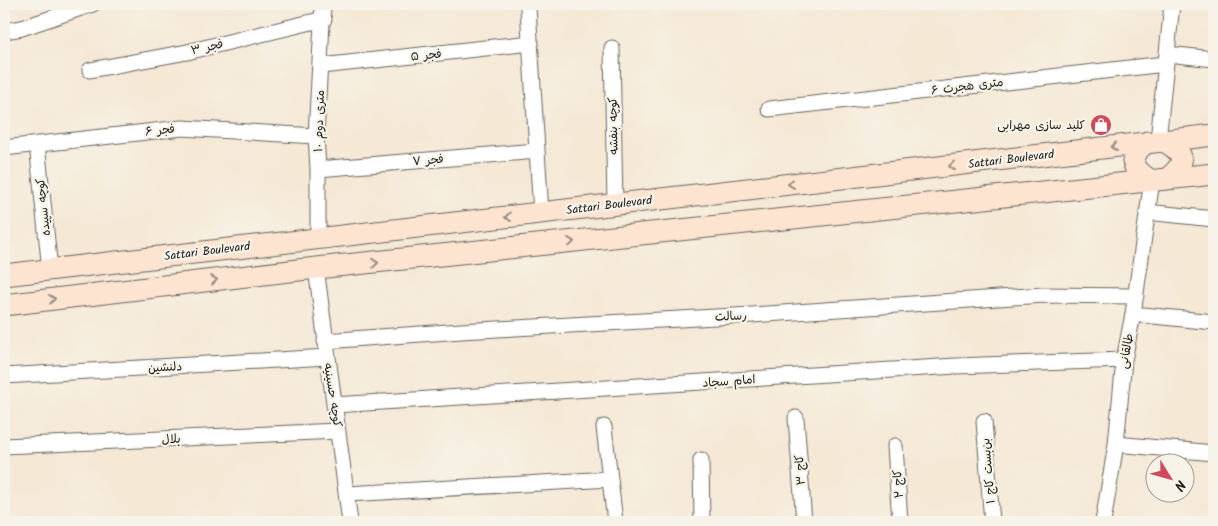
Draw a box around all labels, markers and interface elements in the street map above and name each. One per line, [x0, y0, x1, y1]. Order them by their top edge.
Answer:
street label: فجر ۳ [189, 35, 225, 60]
street label: فجر ۵ [410, 44, 442, 67]
street label: ۶ متری هجرت [930, 73, 1004, 100]
street label: ۱۰ متری دوم [309, 90, 330, 152]
street label: کوچه بنفشه [603, 97, 624, 155]
shop icon: کلید سازی مهرابی [1089, 113, 1113, 137]
place label: کلید سازی مهرابی [997, 116, 1085, 135]
street label: فجر ۶ [144, 119, 176, 142]
one-way arrow [1109, 141, 1117, 152]
street label: Sattari Boulevard [967, 145, 1056, 174]
street label: فجر ۷ [412, 150, 444, 171]
one-way arrow [948, 160, 956, 171]
street label: کوچه سپیده [31, 177, 56, 237]
one-way arrow [787, 178, 795, 189]
street label: Sattari Boulevard [565, 191, 654, 220]
one-way arrow [504, 211, 512, 222]
street label: Sattari Boulevard [163, 237, 252, 266]
one-way arrow [568, 237, 576, 248]
one-way arrow [371, 258, 379, 269]
one-way arrow [210, 275, 218, 286]
one-way arrow [48, 294, 56, 305]
street label: رسالت [714, 306, 748, 327]
street label: طالقانی [1114, 332, 1139, 370]
street label: دلنشین [147, 357, 183, 378]
street label: کوچه حسینیه [318, 362, 347, 428]
street label: امام سجاد [702, 370, 756, 393]
street label: بلال [161, 430, 181, 449]
street label: بن‌بست کاج ۱ [976, 437, 1001, 505]
street label: کاج ۳ [790, 454, 811, 486]
north arrow [1146, 454, 1196, 504]
street label: کاج ۲ [888, 469, 909, 499]
text: N [1168, 475, 1191, 495]

